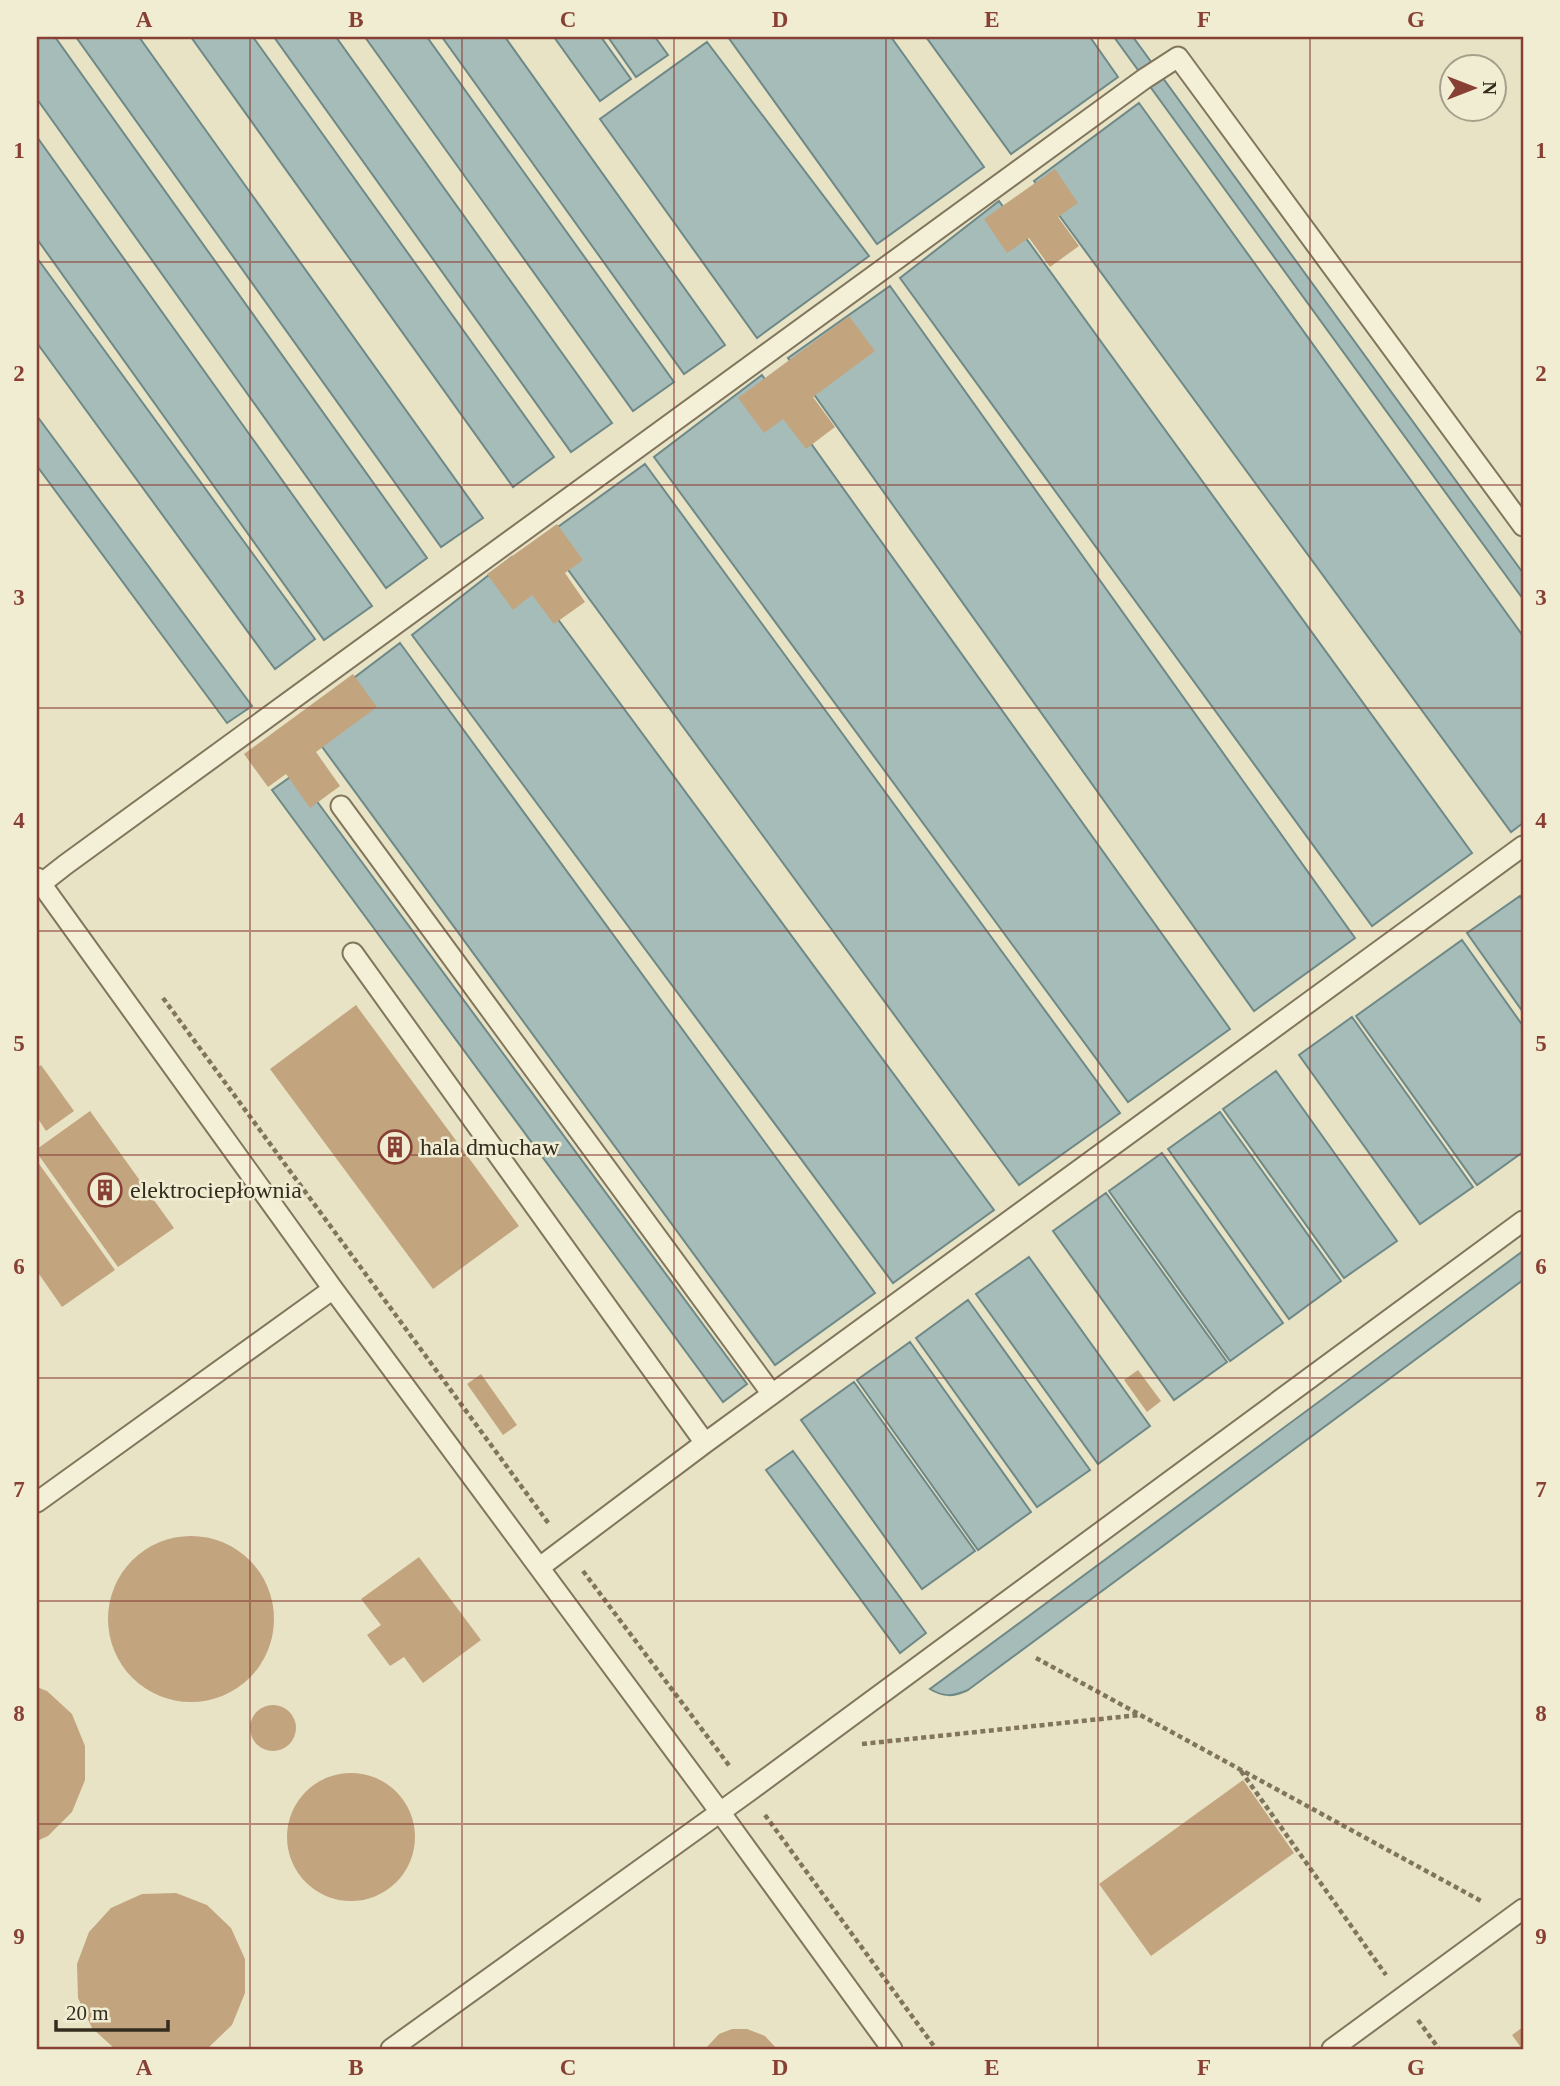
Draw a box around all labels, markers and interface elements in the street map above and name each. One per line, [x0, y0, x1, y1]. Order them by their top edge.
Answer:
text: A [136, 7, 153, 32]
text: B [348, 7, 364, 32]
text: C [560, 7, 576, 32]
text: D [772, 7, 788, 32]
text: E [984, 7, 1000, 32]
text: F [1197, 7, 1211, 32]
text: G [1407, 7, 1425, 32]
north arrow [1438, 52, 1508, 122]
text: N [1479, 81, 1500, 95]
text: 1 [13, 138, 25, 163]
text: 1 [1535, 138, 1547, 163]
text: 2 [13, 361, 25, 386]
text: 2 [1535, 361, 1547, 386]
text: 3 [13, 585, 25, 610]
text: 3 [1535, 585, 1547, 610]
text: 4 [13, 808, 25, 833]
text: 4 [1535, 808, 1547, 833]
text: 5 [13, 1031, 25, 1056]
text: 5 [1535, 1031, 1547, 1056]
building icon: hala dmuchaw [376, 1128, 414, 1166]
place label: hala dmuchaw [420, 1134, 560, 1160]
building icon: elektrociepłownia [86, 1171, 124, 1209]
place label: elektrociepłownia [130, 1177, 302, 1203]
text: 6 [13, 1254, 25, 1279]
text: 6 [1535, 1254, 1547, 1279]
text: 7 [13, 1477, 25, 1502]
text: 7 [1535, 1477, 1547, 1502]
text: 8 [13, 1701, 25, 1726]
text: 8 [1535, 1701, 1547, 1726]
text: 9 [13, 1924, 25, 1949]
text: 9 [1535, 1924, 1547, 1949]
scale bar [56, 1988, 168, 2032]
text: 20 m [66, 2001, 109, 2025]
text: A [136, 2055, 153, 2080]
text: B [348, 2055, 364, 2080]
text: C [560, 2055, 576, 2080]
text: D [772, 2055, 788, 2080]
text: E [984, 2055, 1000, 2080]
text: F [1197, 2055, 1211, 2080]
text: G [1407, 2055, 1425, 2080]

